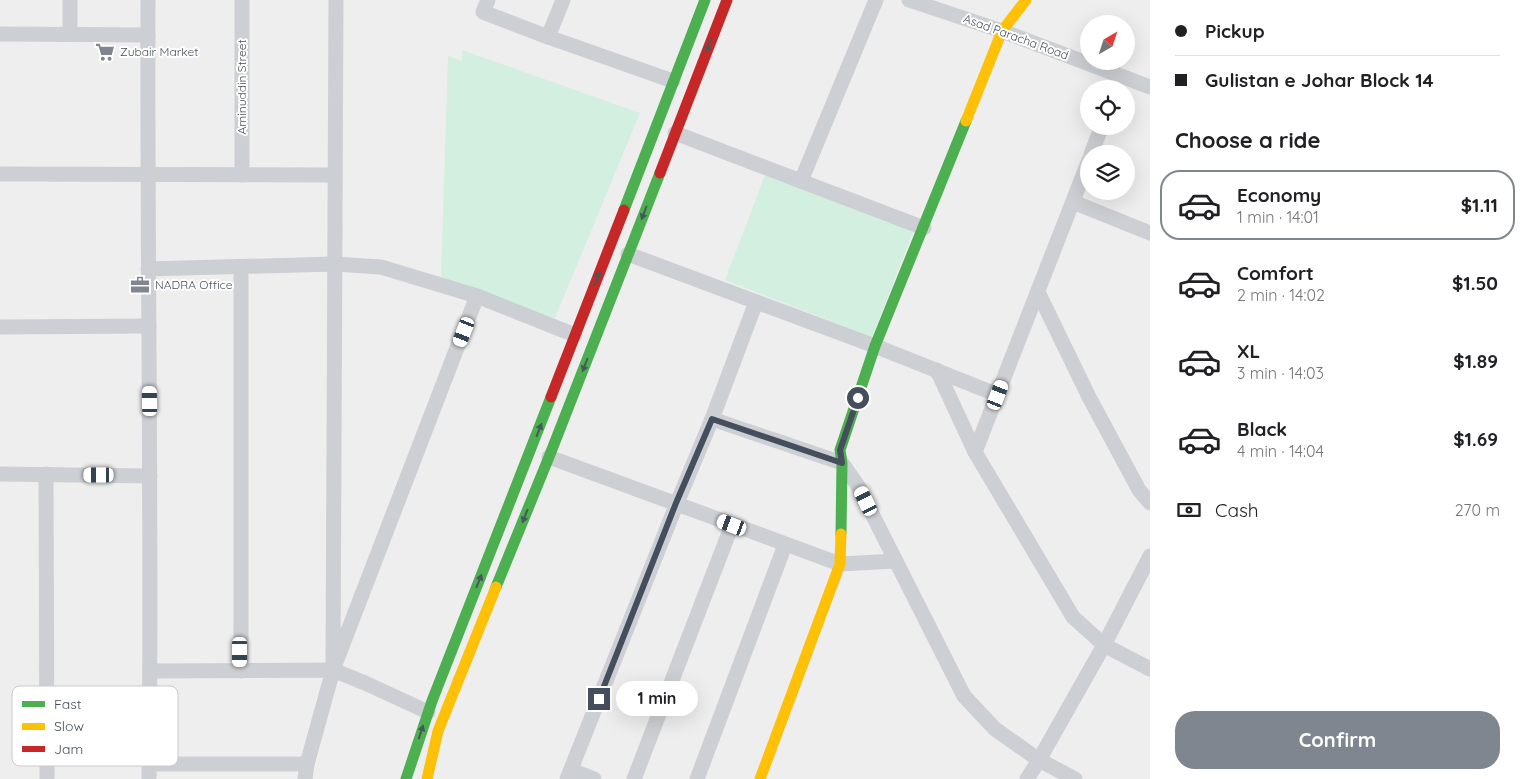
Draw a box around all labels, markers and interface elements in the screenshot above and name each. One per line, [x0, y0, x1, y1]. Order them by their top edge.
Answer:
street label: Asad Paracha Road [962, 11, 1071, 63]
north arrow [1080, 15, 1135, 70]
map controls [1080, 15, 1135, 200]
text: Pickup [1205, 19, 1265, 43]
one-way arrow [705, 38, 712, 53]
street label: Aminuddin Street [234, 39, 249, 135]
supermarket icon: Zubair Market [94, 41, 116, 63]
place label: Zubair Market [120, 44, 198, 59]
text: Gulistan e Johar Block 14 [1205, 68, 1434, 92]
button: locate [1080, 80, 1135, 135]
text: Choose a ride [1175, 126, 1320, 154]
button: layers [1080, 145, 1135, 200]
icon: car [1177, 183, 1222, 228]
text: Economy [1237, 183, 1321, 207]
text: $1.11 [1461, 193, 1498, 217]
one-way arrow [639, 206, 647, 220]
text: 1 min · 14:01 [1237, 207, 1319, 227]
icon: car [1177, 261, 1222, 306]
text: Comfort [1237, 261, 1314, 285]
one-way arrow [593, 270, 601, 285]
text: $1.50 [1452, 271, 1498, 295]
office icon: NADRA Office [129, 274, 151, 296]
place label: NADRA Office [155, 277, 233, 292]
text: 2 min · 14:02 [1237, 285, 1325, 305]
car [451, 315, 476, 349]
icon: car [1177, 339, 1222, 384]
text: XL [1237, 339, 1260, 363]
text: $1.89 [1453, 349, 1498, 373]
one-way arrow [580, 357, 588, 372]
text: 3 min · 14:03 [1237, 363, 1324, 383]
car [985, 378, 1010, 412]
car [142, 386, 157, 416]
route start [847, 387, 869, 409]
icon: car [1177, 417, 1222, 462]
text: Black [1237, 417, 1287, 441]
one-way arrow [536, 422, 543, 437]
text: $1.69 [1453, 427, 1498, 451]
text: 4 min · 14:04 [1237, 441, 1324, 461]
car [84, 468, 114, 483]
car [852, 484, 879, 518]
icon: cash [1175, 496, 1203, 524]
text: Cash [1215, 498, 1259, 522]
text: 270 m [1455, 500, 1500, 520]
one-way arrow [521, 509, 529, 524]
car [715, 513, 748, 537]
one-way arrow [475, 573, 483, 588]
car [232, 637, 247, 667]
callout: 1 min [616, 682, 699, 716]
legend [12, 686, 178, 766]
route end [588, 688, 610, 710]
text: 1 min [638, 688, 676, 708]
text: Fast [54, 695, 82, 713]
button: Confirm [1175, 711, 1500, 769]
text: Slow [54, 717, 84, 735]
one-way arrow [418, 725, 425, 740]
text: Jam [54, 740, 83, 758]

